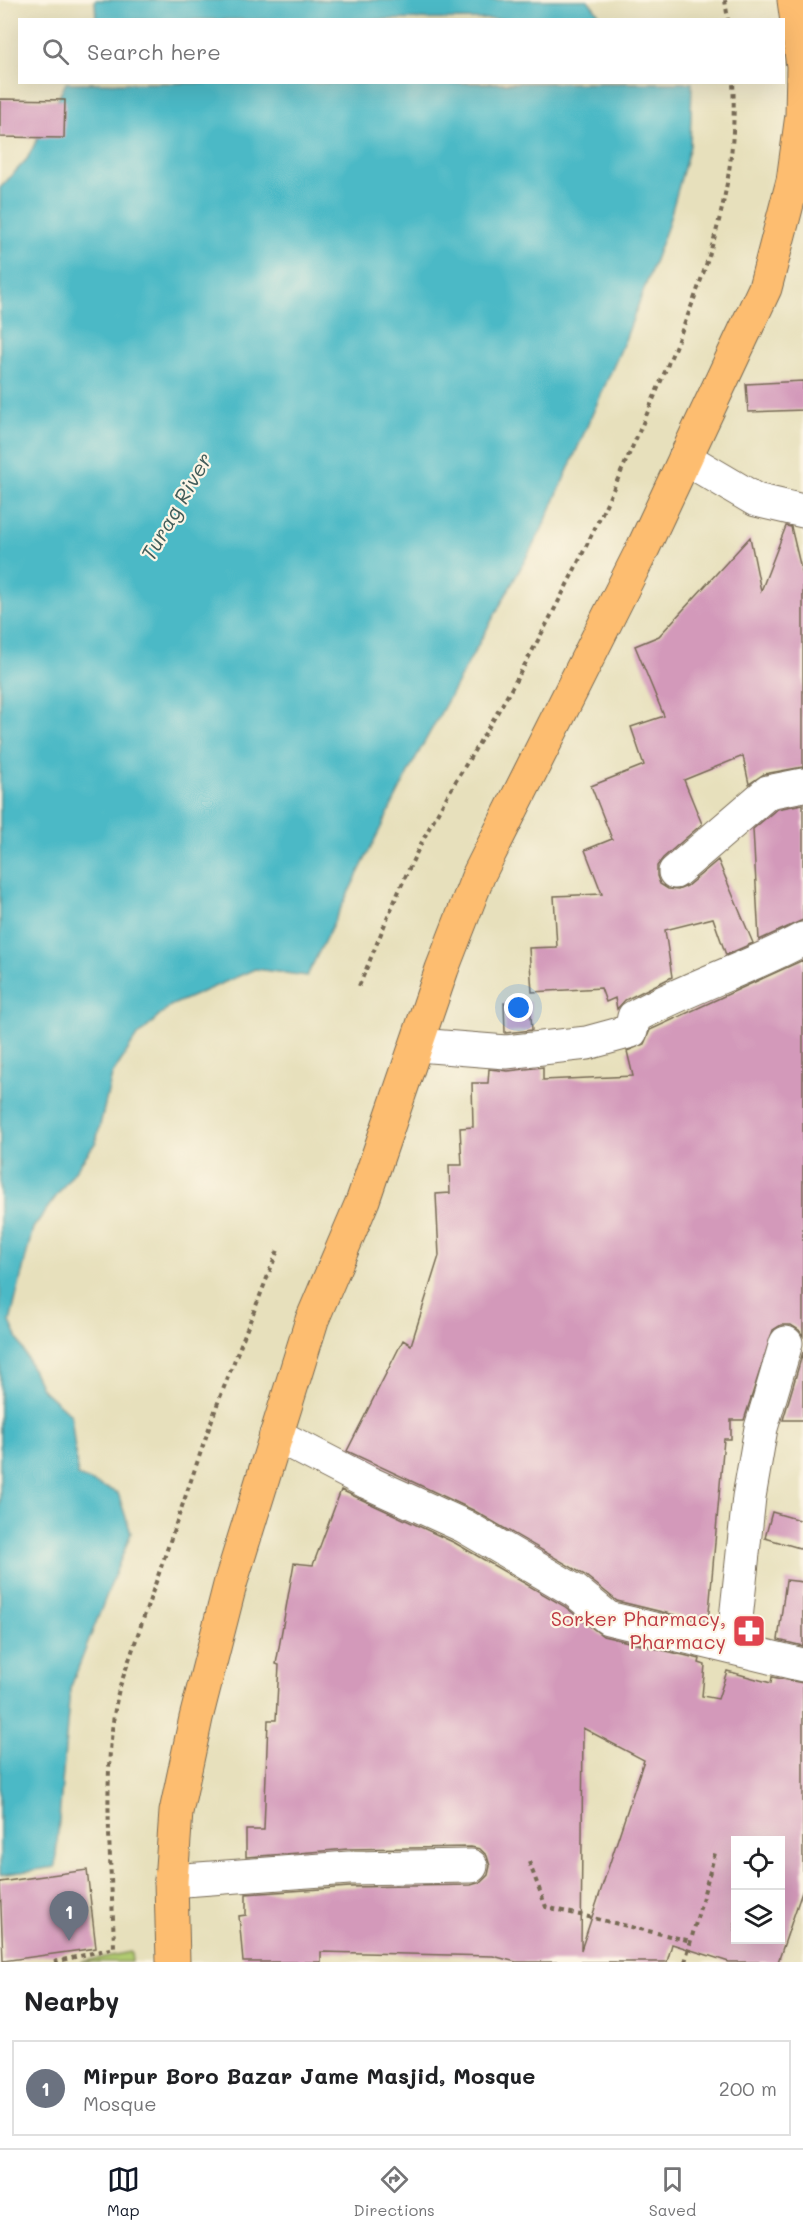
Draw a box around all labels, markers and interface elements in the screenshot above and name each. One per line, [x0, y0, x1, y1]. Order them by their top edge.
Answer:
search box [18, 18, 785, 84]
icon: search [39, 35, 72, 68]
text: Search here [87, 37, 221, 66]
water label: Turag River [134, 447, 217, 565]
your location [504, 993, 533, 1022]
place label: Sorker Pharmacy, Pharmacy [551, 1605, 726, 1654]
pharmacy icon: Sorker Pharmacy, Pharmacy [731, 1613, 767, 1649]
map controls [731, 1836, 785, 1944]
button: locate [731, 1836, 785, 1890]
button: layers [731, 1890, 785, 1944]
pin: 1 [50, 1892, 88, 1941]
text: Nearby [24, 1984, 119, 2018]
text: Mirpur Boro Bazar Jame Masjid, Mosque [83, 2061, 535, 2090]
text: 1 [41, 2075, 50, 2101]
text: 200 m [719, 2075, 777, 2101]
text: Mosque [83, 2090, 157, 2116]
tab: Map [107, 2163, 140, 2220]
tab: Directions [354, 2163, 435, 2220]
tab: Saved [649, 2163, 696, 2220]

